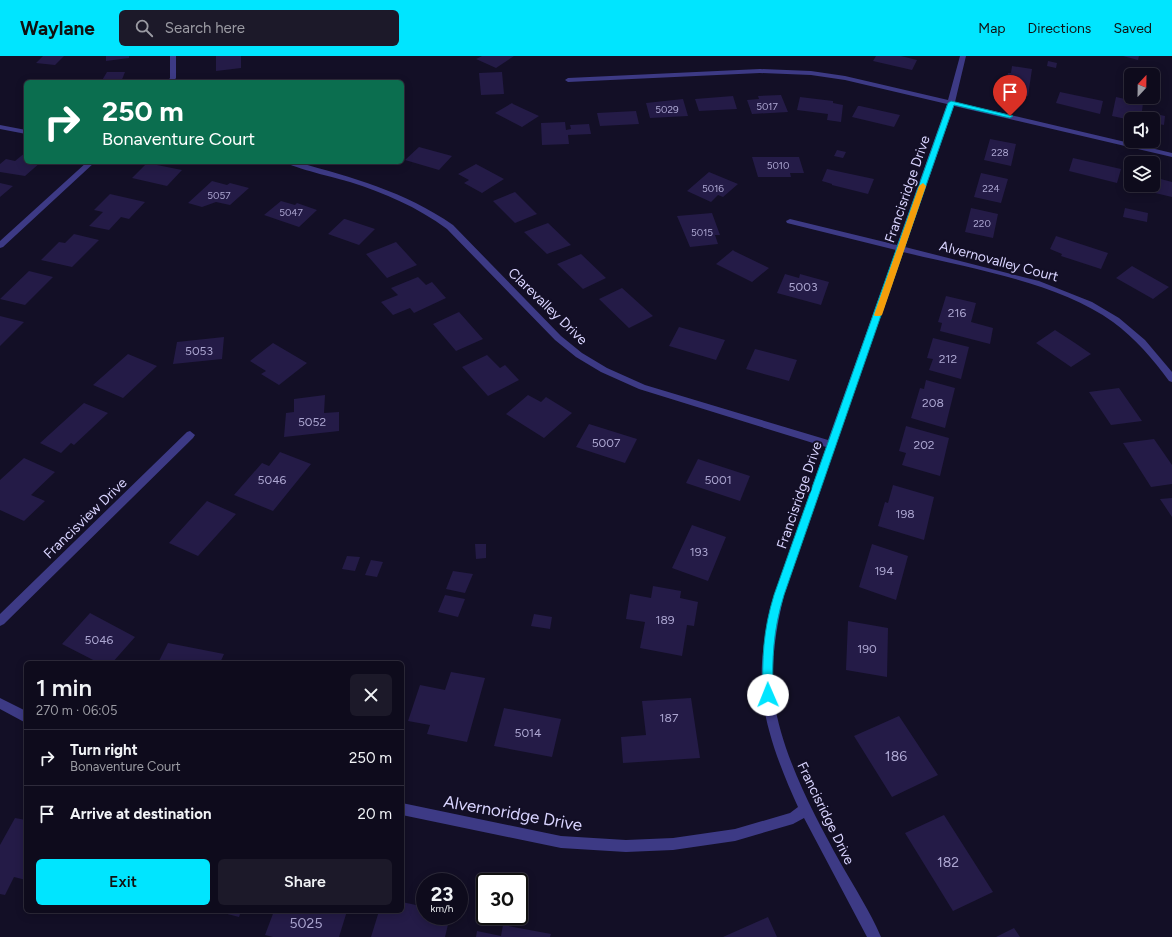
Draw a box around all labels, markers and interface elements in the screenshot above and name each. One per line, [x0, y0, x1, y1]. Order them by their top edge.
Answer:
search box [119, 10, 399, 46]
text: Waylane [20, 17, 95, 40]
icon: search [133, 17, 155, 39]
text: Search here [165, 19, 245, 37]
text: Map [978, 20, 1006, 37]
text: Directions [1028, 20, 1091, 37]
text: Saved [1113, 20, 1152, 37]
north arrow [1124, 68, 1160, 104]
map controls [1124, 68, 1160, 192]
pin [993, 75, 1027, 116]
icon: arrive [999, 81, 1021, 103]
text: 250 m [102, 94, 184, 128]
icon: right [36, 96, 88, 148]
house number: 5017 [756, 100, 778, 113]
house number: 5029 [655, 103, 679, 116]
button: sound [1124, 112, 1160, 148]
text: Bonaventure Court [102, 128, 255, 150]
street label: Francisridge Drive [881, 133, 934, 245]
house number: 228 [991, 146, 1009, 159]
button: layers [1124, 156, 1160, 192]
house number: 5010 [767, 159, 789, 172]
house number: 5016 [702, 182, 724, 195]
house number: 224 [982, 182, 1000, 195]
house number: 5057 [207, 189, 231, 202]
house number: 5047 [279, 206, 303, 219]
house number: 220 [973, 217, 991, 230]
house number: 5015 [691, 226, 713, 239]
street label: Alvernovalley Court [937, 237, 1060, 286]
street label: Clarevalley Drive [504, 264, 591, 349]
house number: 5003 [789, 280, 817, 294]
house number: 216 [948, 306, 966, 320]
house number: 5053 [185, 344, 213, 358]
house number: 212 [939, 352, 957, 366]
house number: 208 [922, 396, 944, 410]
house number: 5052 [298, 415, 326, 429]
house number: 5007 [592, 436, 621, 450]
house number: 202 [913, 438, 935, 452]
street label: Francisridge Drive [773, 439, 826, 551]
house number: 5046 [258, 473, 287, 487]
house number: 5001 [704, 473, 732, 487]
street label: Francisview Drive [40, 474, 131, 562]
house number: 198 [895, 507, 915, 521]
house number: 193 [690, 545, 708, 559]
house number: 194 [874, 564, 894, 578]
house number: 189 [655, 613, 675, 627]
house number: 5046 [85, 633, 114, 647]
house number: 190 [857, 642, 877, 656]
text: 1 min [36, 673, 92, 702]
button: close [350, 674, 392, 716]
position arrow [747, 674, 789, 716]
text: 270 m · 06:05 [36, 703, 117, 718]
house number: 187 [660, 711, 679, 725]
house number: 5014 [514, 726, 542, 740]
text: Turn right [70, 741, 138, 759]
icon: right [36, 747, 58, 769]
house number: 186 [885, 748, 907, 765]
text: 250 m [349, 749, 392, 767]
text: Bonaventure Court [70, 759, 181, 774]
street label: Francisridge Drive [793, 759, 858, 868]
street label: Alvernoridge Drive [442, 791, 584, 835]
icon: arrive [36, 803, 58, 825]
text: Arrive at destination [70, 805, 211, 823]
text: 20 m [358, 805, 392, 823]
house number: 182 [937, 854, 959, 871]
button: Exit [36, 859, 210, 905]
button: Share [218, 859, 392, 905]
speed limit sign: 30 [476, 873, 528, 925]
text: 23 [431, 882, 453, 906]
text: km/h [431, 902, 453, 915]
house number: 5025 [290, 915, 322, 932]

